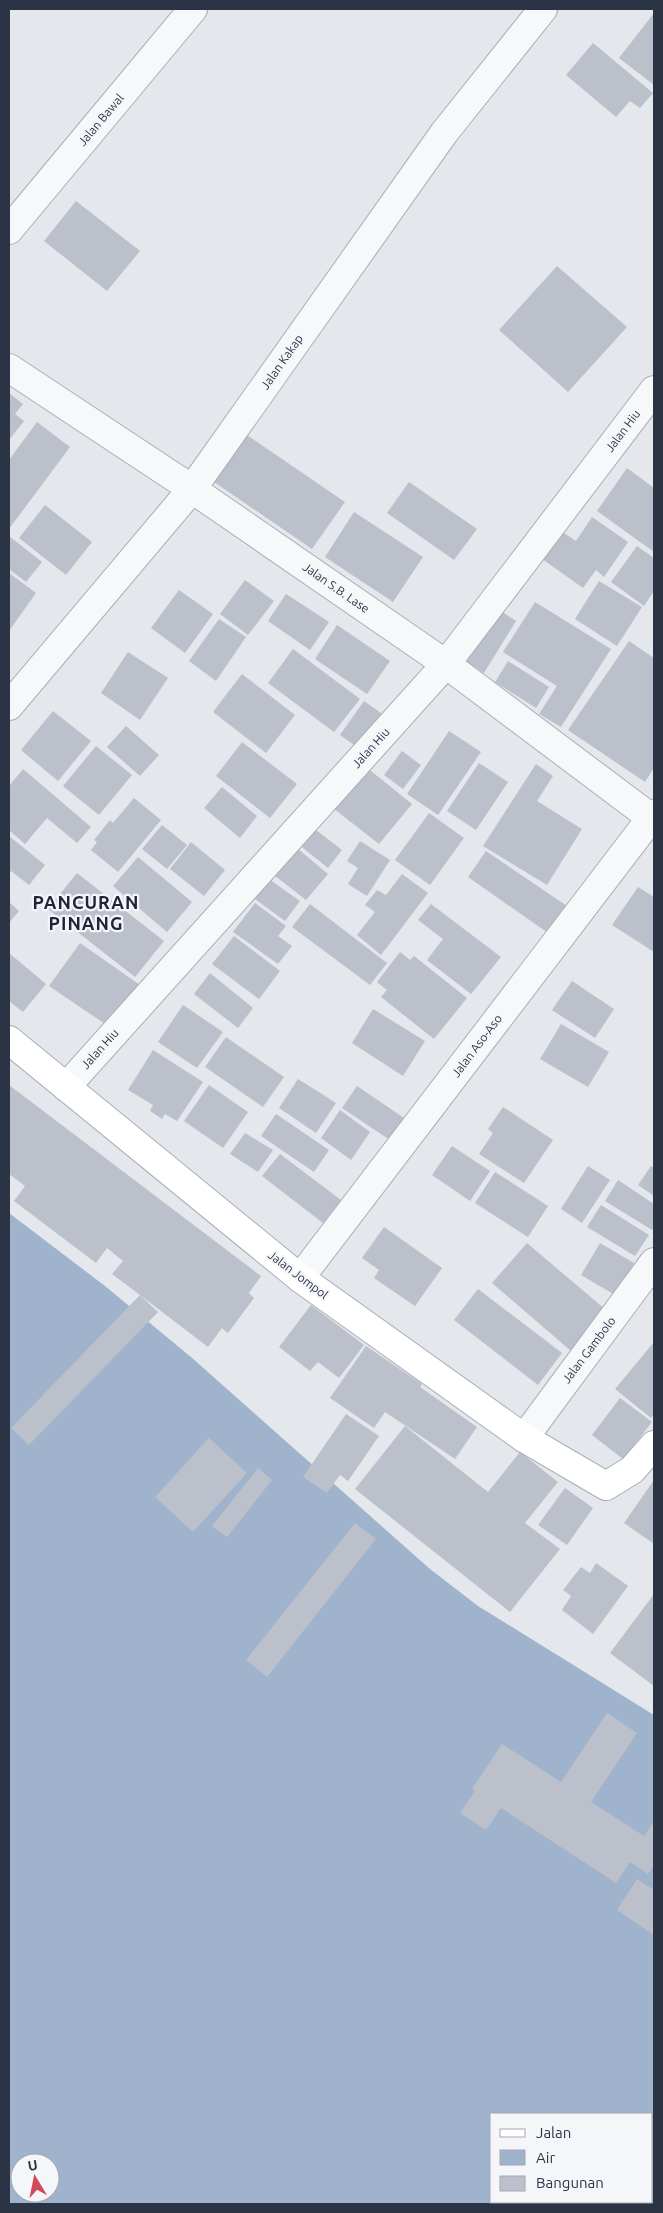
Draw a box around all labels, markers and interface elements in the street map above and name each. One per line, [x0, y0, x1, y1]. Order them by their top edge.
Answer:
street label: Jalan Bawal [75, 91, 126, 148]
street label: Jalan Kakap [258, 332, 305, 392]
street label: Jalan Hiu [603, 407, 643, 454]
street label: Jalan S.B. Lase [301, 560, 372, 615]
street label: Jalan Hiu [349, 725, 392, 770]
district label: PANCURAN PINANG [33, 892, 139, 933]
street label: Jalan Aso-Aso [449, 1012, 504, 1080]
street label: Jalan Hiu [78, 1026, 121, 1071]
street label: Jalan Jompol [266, 1248, 331, 1301]
street label: Jalan Gambolo [559, 1314, 618, 1385]
legend [490, 2113, 653, 2203]
text: Jalan [536, 2124, 571, 2141]
text: Air [536, 2149, 555, 2166]
north arrow [10, 2153, 60, 2203]
text: U [27, 2156, 39, 2174]
text: Bangunan [536, 2174, 604, 2191]

